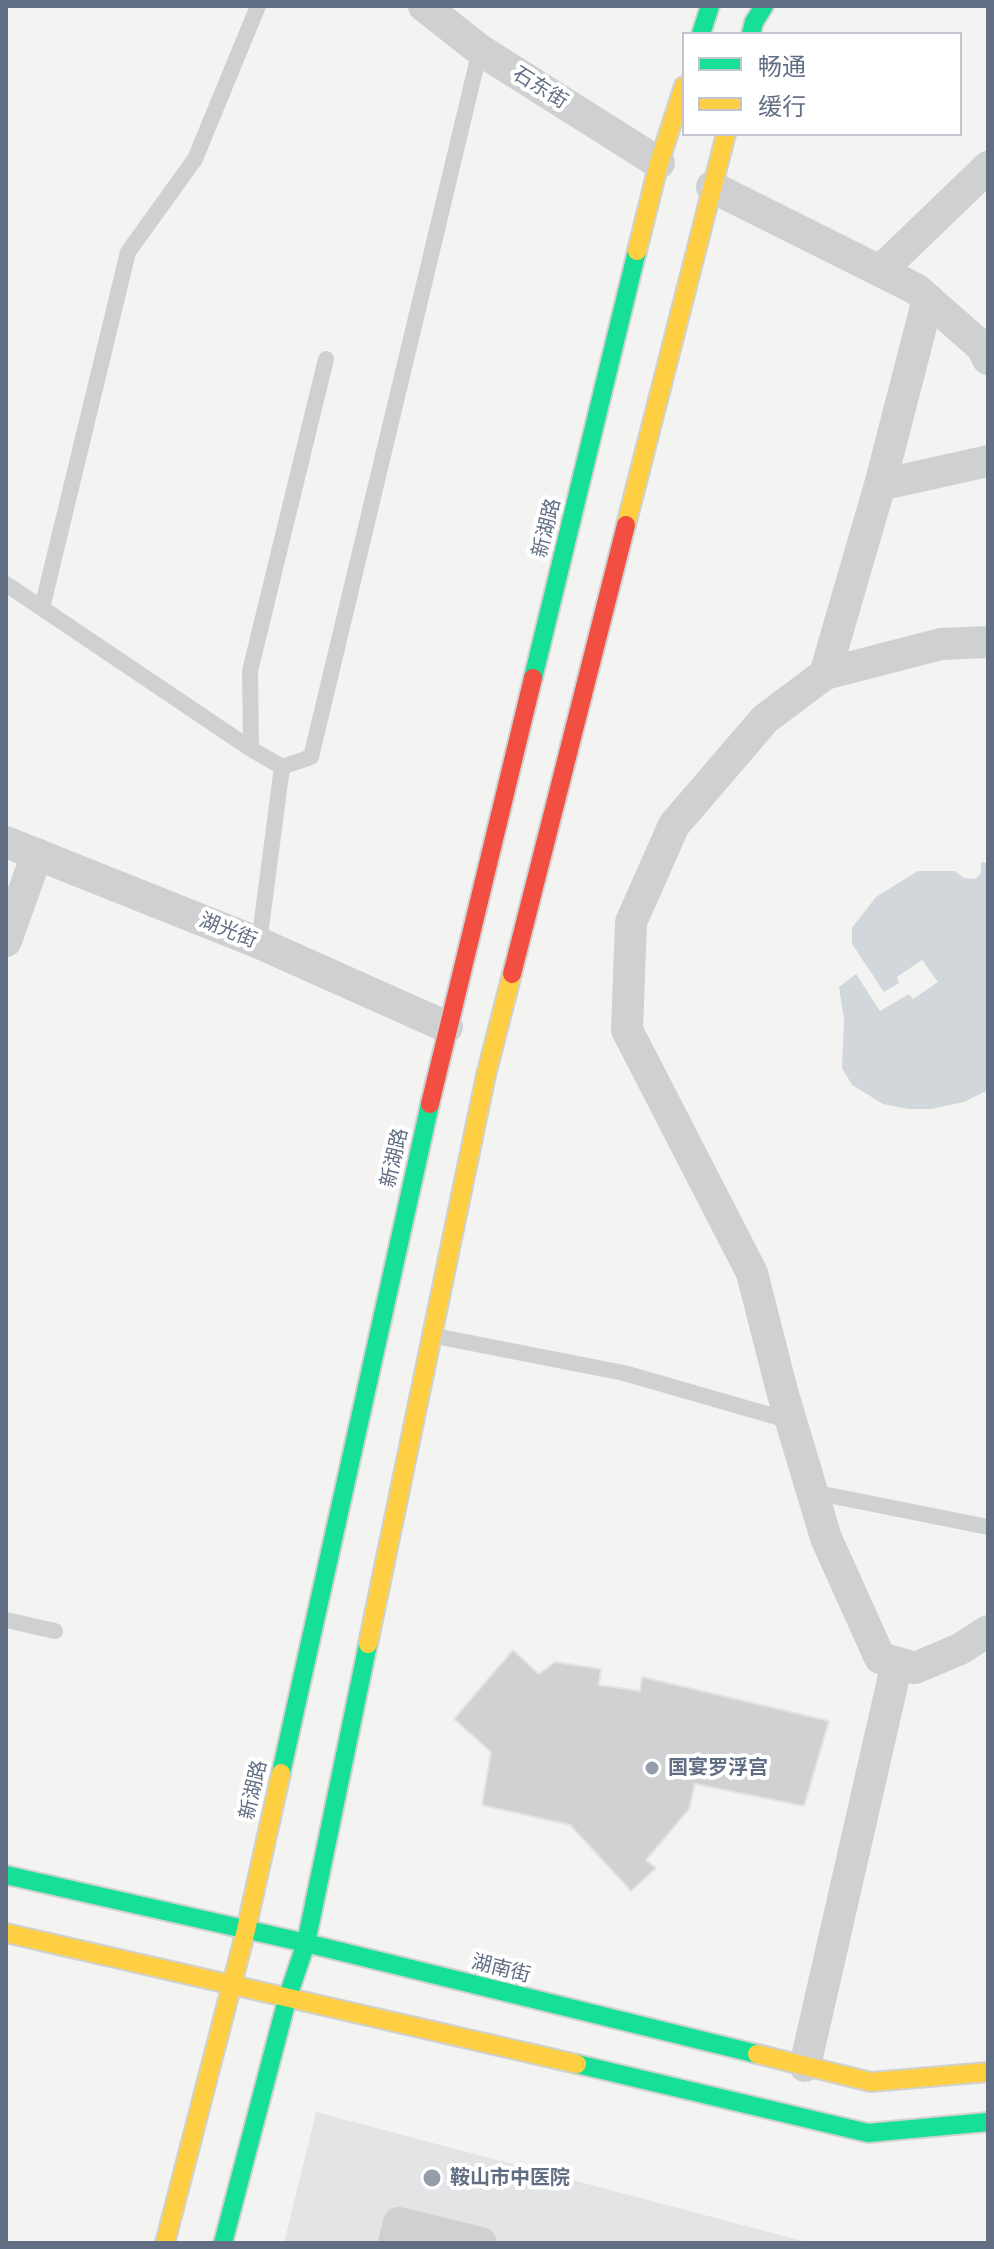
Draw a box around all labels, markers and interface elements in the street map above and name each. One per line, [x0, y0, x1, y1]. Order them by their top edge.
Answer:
legend [682, 32, 962, 136]
text: 畅通 [758, 51, 806, 82]
street label: 石东街 [508, 62, 572, 114]
text: 缓行 [758, 91, 806, 122]
street label: 新湖路 [528, 496, 566, 560]
street label: 湖光街 [196, 909, 260, 953]
street label: 新湖路 [377, 1126, 413, 1190]
place label: 国宴罗浮宫 [668, 1756, 768, 1780]
street label: 新湖路 [236, 1758, 272, 1822]
marker: 国宴罗浮宫 [643, 1759, 661, 1777]
street label: 湖南街 [469, 1950, 533, 1988]
place label: 鞍山市中医院 [450, 2166, 570, 2190]
marker: 鞍山市中医院 [421, 2167, 443, 2189]

